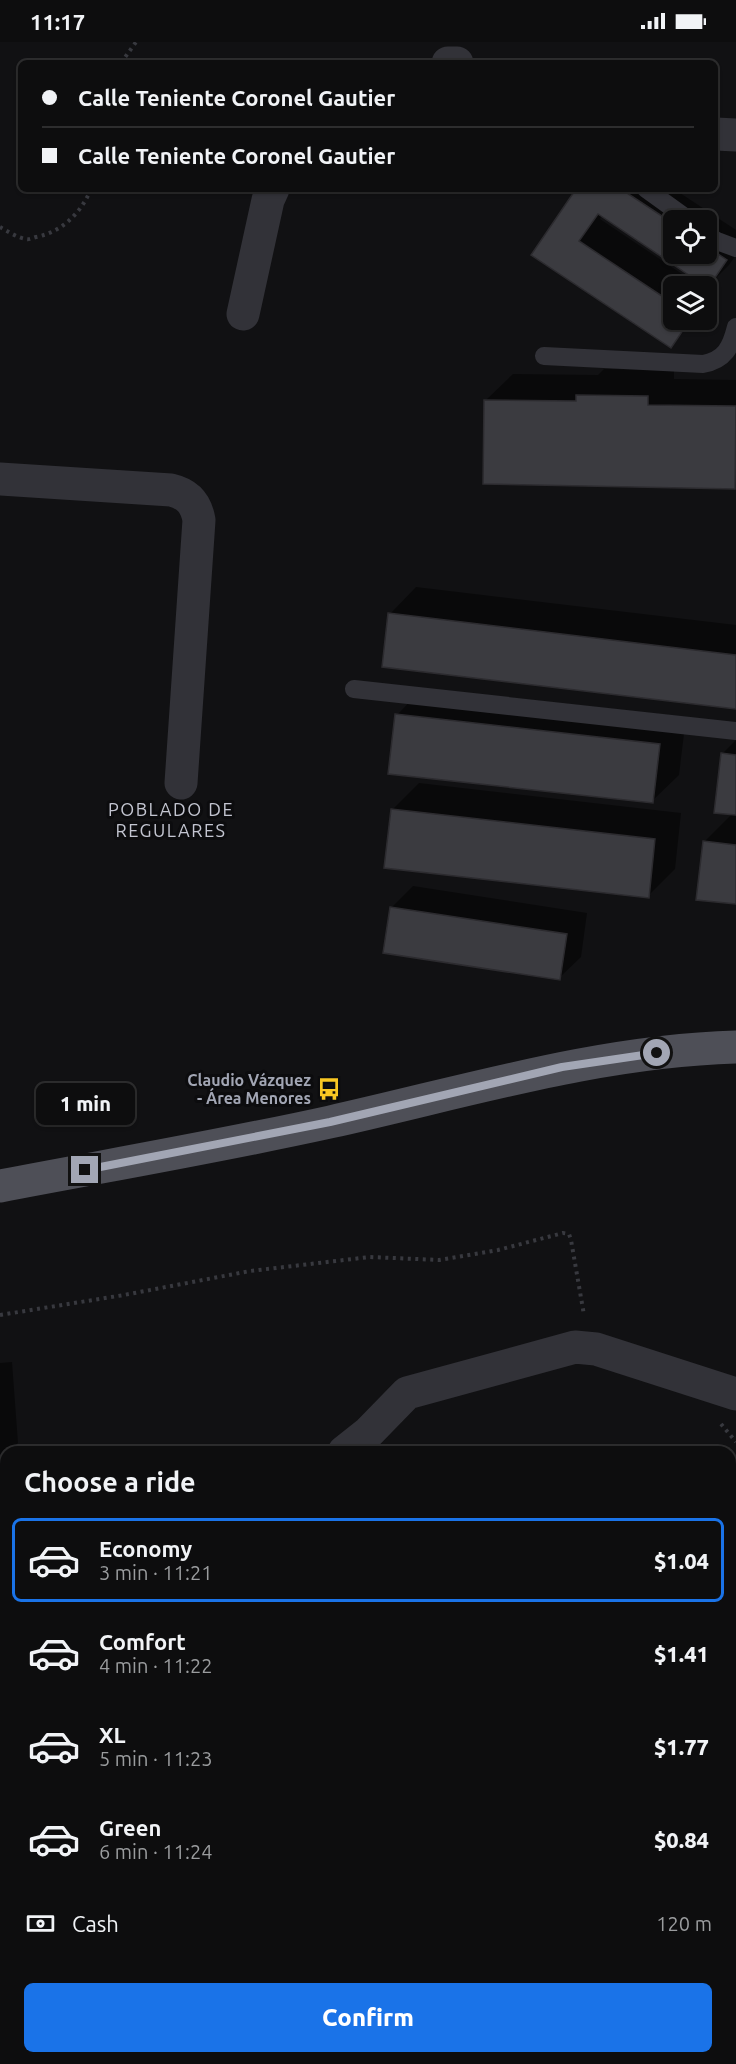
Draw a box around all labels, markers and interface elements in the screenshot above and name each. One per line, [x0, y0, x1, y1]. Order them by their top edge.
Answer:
text: 11:17 [30, 9, 85, 34]
text: Calle Teniente Coronel Gautier [78, 85, 395, 110]
text: Calle Teniente Coronel Gautier [78, 143, 395, 168]
map controls [663, 210, 717, 330]
button: locate [663, 210, 717, 264]
button: layers [663, 276, 717, 330]
district label: POBLADO DE REGULARES [108, 799, 234, 840]
route start [643, 1039, 670, 1066]
place label: Claudio Vázquez - Área Menores [187, 1071, 311, 1107]
bus stop icon: Claudio Vázquez - Área Menores [316, 1076, 342, 1102]
callout: 1 min [36, 1083, 134, 1125]
text: 1 min [60, 1092, 111, 1115]
route end [71, 1156, 98, 1183]
text: Choose a ride [24, 1467, 196, 1497]
icon: car [27, 1533, 81, 1587]
text: Economy [99, 1536, 192, 1561]
text: $1.04 [654, 1548, 709, 1573]
text: 3 min · 11:21 [99, 1561, 213, 1584]
icon: car [27, 1626, 81, 1680]
text: Comfort [99, 1629, 186, 1654]
text: $1.41 [654, 1641, 709, 1666]
text: 4 min · 11:22 [99, 1654, 213, 1677]
icon: car [27, 1719, 81, 1773]
text: XL [99, 1722, 126, 1747]
text: $1.77 [654, 1734, 709, 1759]
text: 5 min · 11:23 [99, 1747, 213, 1770]
icon: car [27, 1812, 81, 1866]
text: Green [99, 1815, 161, 1840]
text: $0.84 [654, 1827, 709, 1852]
text: 6 min · 11:24 [99, 1840, 213, 1863]
icon: cash [24, 1907, 57, 1940]
text: Cash [72, 1911, 119, 1936]
text: 120 m [656, 1912, 712, 1935]
button: Confirm [24, 1983, 712, 2052]

